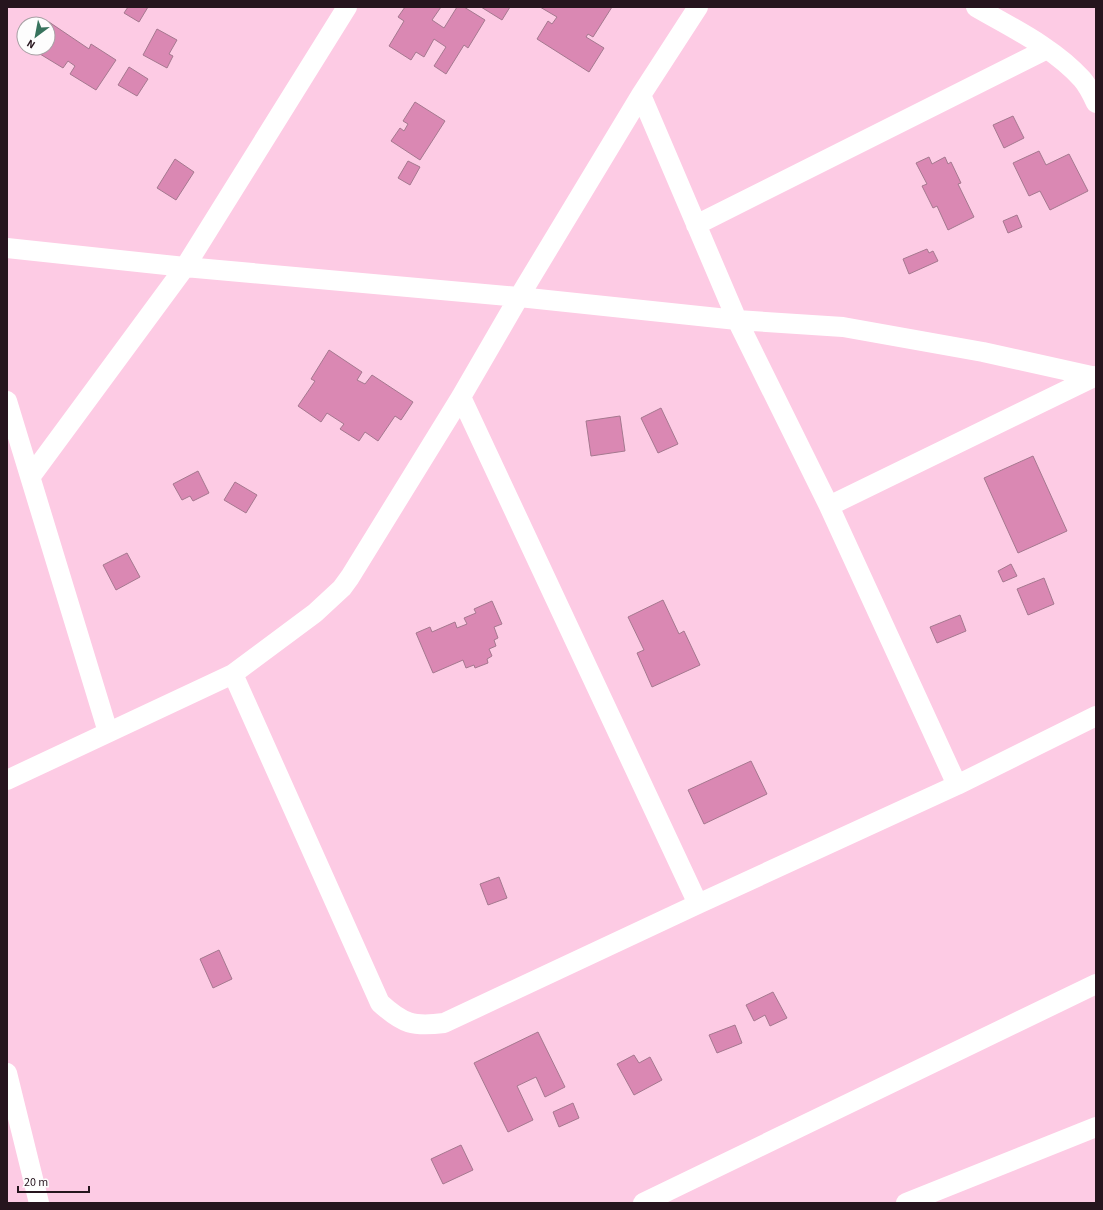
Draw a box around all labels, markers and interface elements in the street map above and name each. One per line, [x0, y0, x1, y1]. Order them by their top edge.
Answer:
north arrow [16, 16, 56, 56]
text: N [24, 36, 38, 52]
scale bar [18, 1168, 89, 1194]
text: 20 m [24, 1174, 48, 1191]

